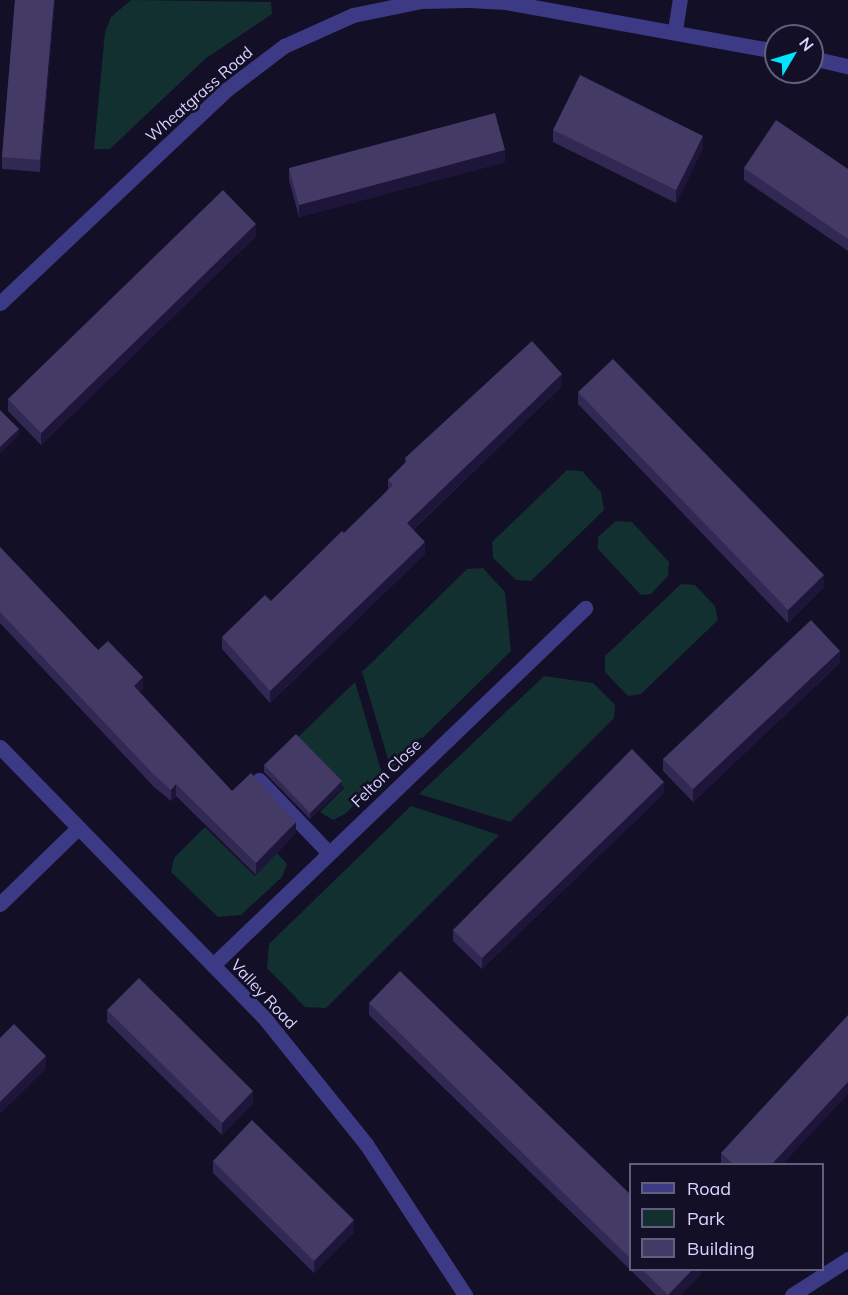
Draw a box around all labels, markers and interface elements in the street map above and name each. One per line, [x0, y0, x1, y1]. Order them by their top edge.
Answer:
north arrow [764, 24, 824, 84]
text: N [795, 33, 818, 55]
street label: Wheatgrass Road [142, 42, 256, 146]
street label: Felton Close [347, 735, 425, 811]
street label: Valley Road [227, 955, 301, 1033]
legend [629, 1163, 824, 1271]
text: Road [687, 1177, 731, 1200]
text: Park [687, 1207, 725, 1230]
text: Building [687, 1237, 755, 1260]

